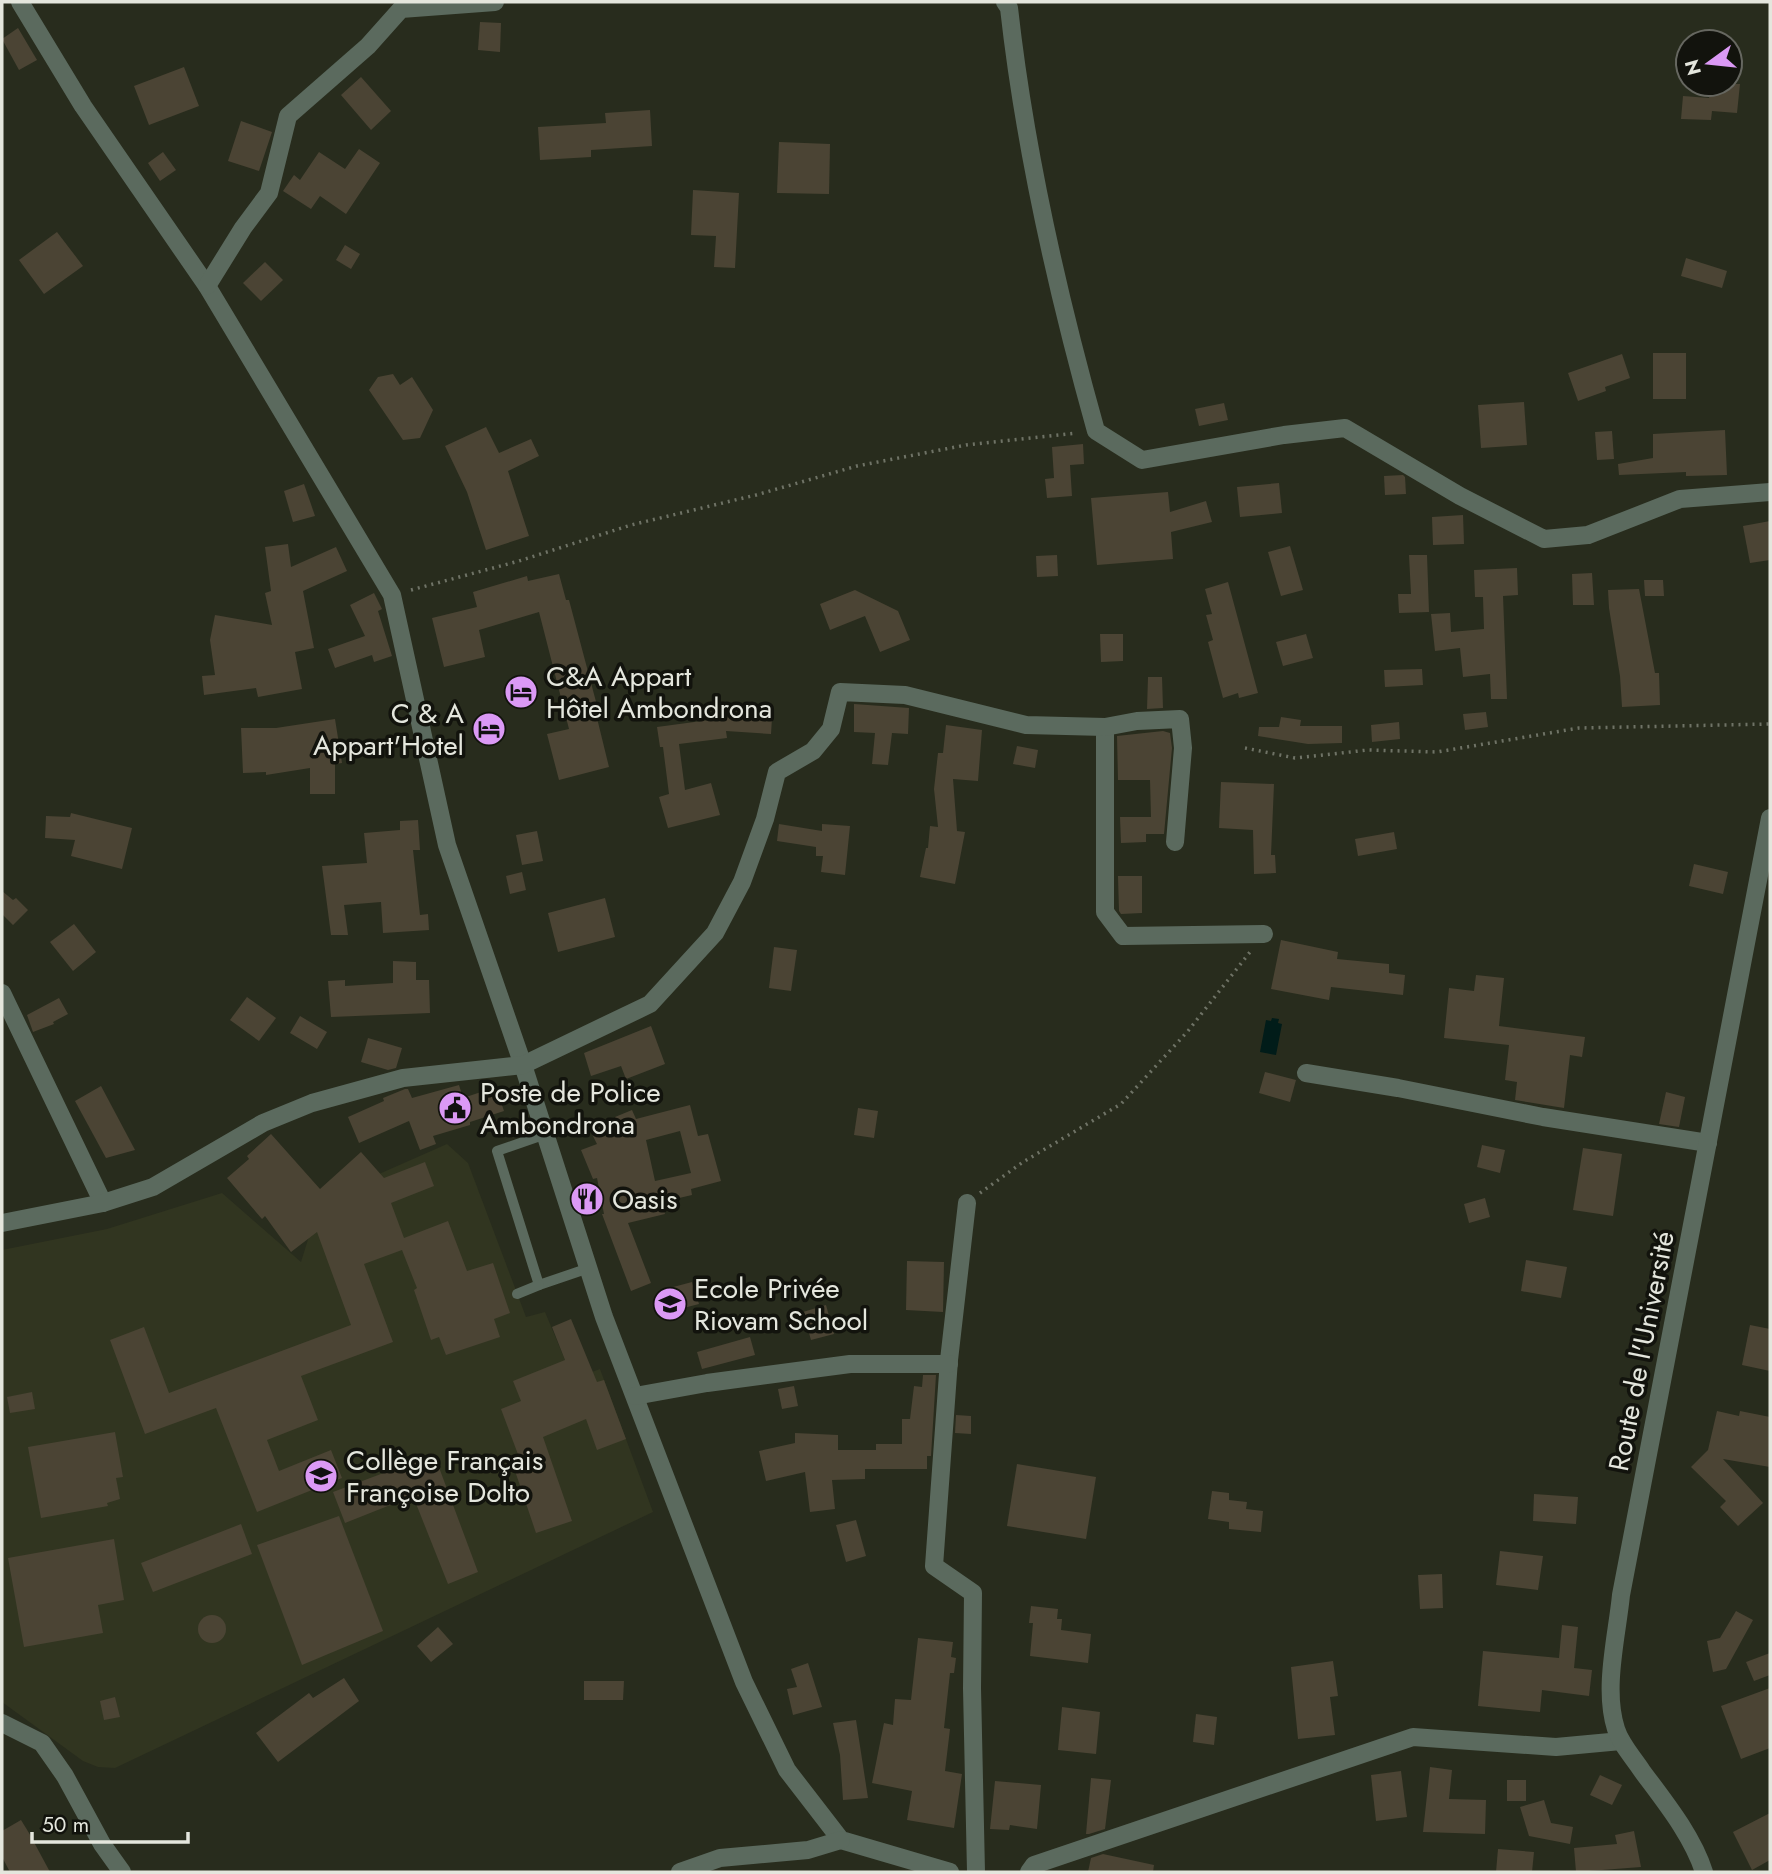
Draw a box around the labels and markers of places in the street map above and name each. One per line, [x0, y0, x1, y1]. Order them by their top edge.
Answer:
place label: C&A Appart Hôtel Ambondrona [546, 656, 772, 729]
hotel icon: C&A Appart Hôtel Ambondrona [502, 673, 540, 711]
place label: C & A Appart'Hotel [313, 693, 465, 766]
hotel icon: C & A Appart'Hotel [470, 710, 508, 748]
place label: Poste de Police Ambondrona [480, 1072, 661, 1145]
public building icon: Poste de Police Ambondrona [436, 1089, 474, 1127]
place label: Oasis [612, 1179, 677, 1220]
restaurant icon: Oasis [568, 1180, 606, 1218]
place label: Ecole Privée Riovam School [694, 1268, 868, 1341]
school or university icon: Ecole Privée Riovam School [651, 1285, 689, 1323]
place label: Collège Français Françoise Dolto [346, 1440, 543, 1513]
school or university icon: Collège Français Françoise Dolto [302, 1457, 340, 1495]

